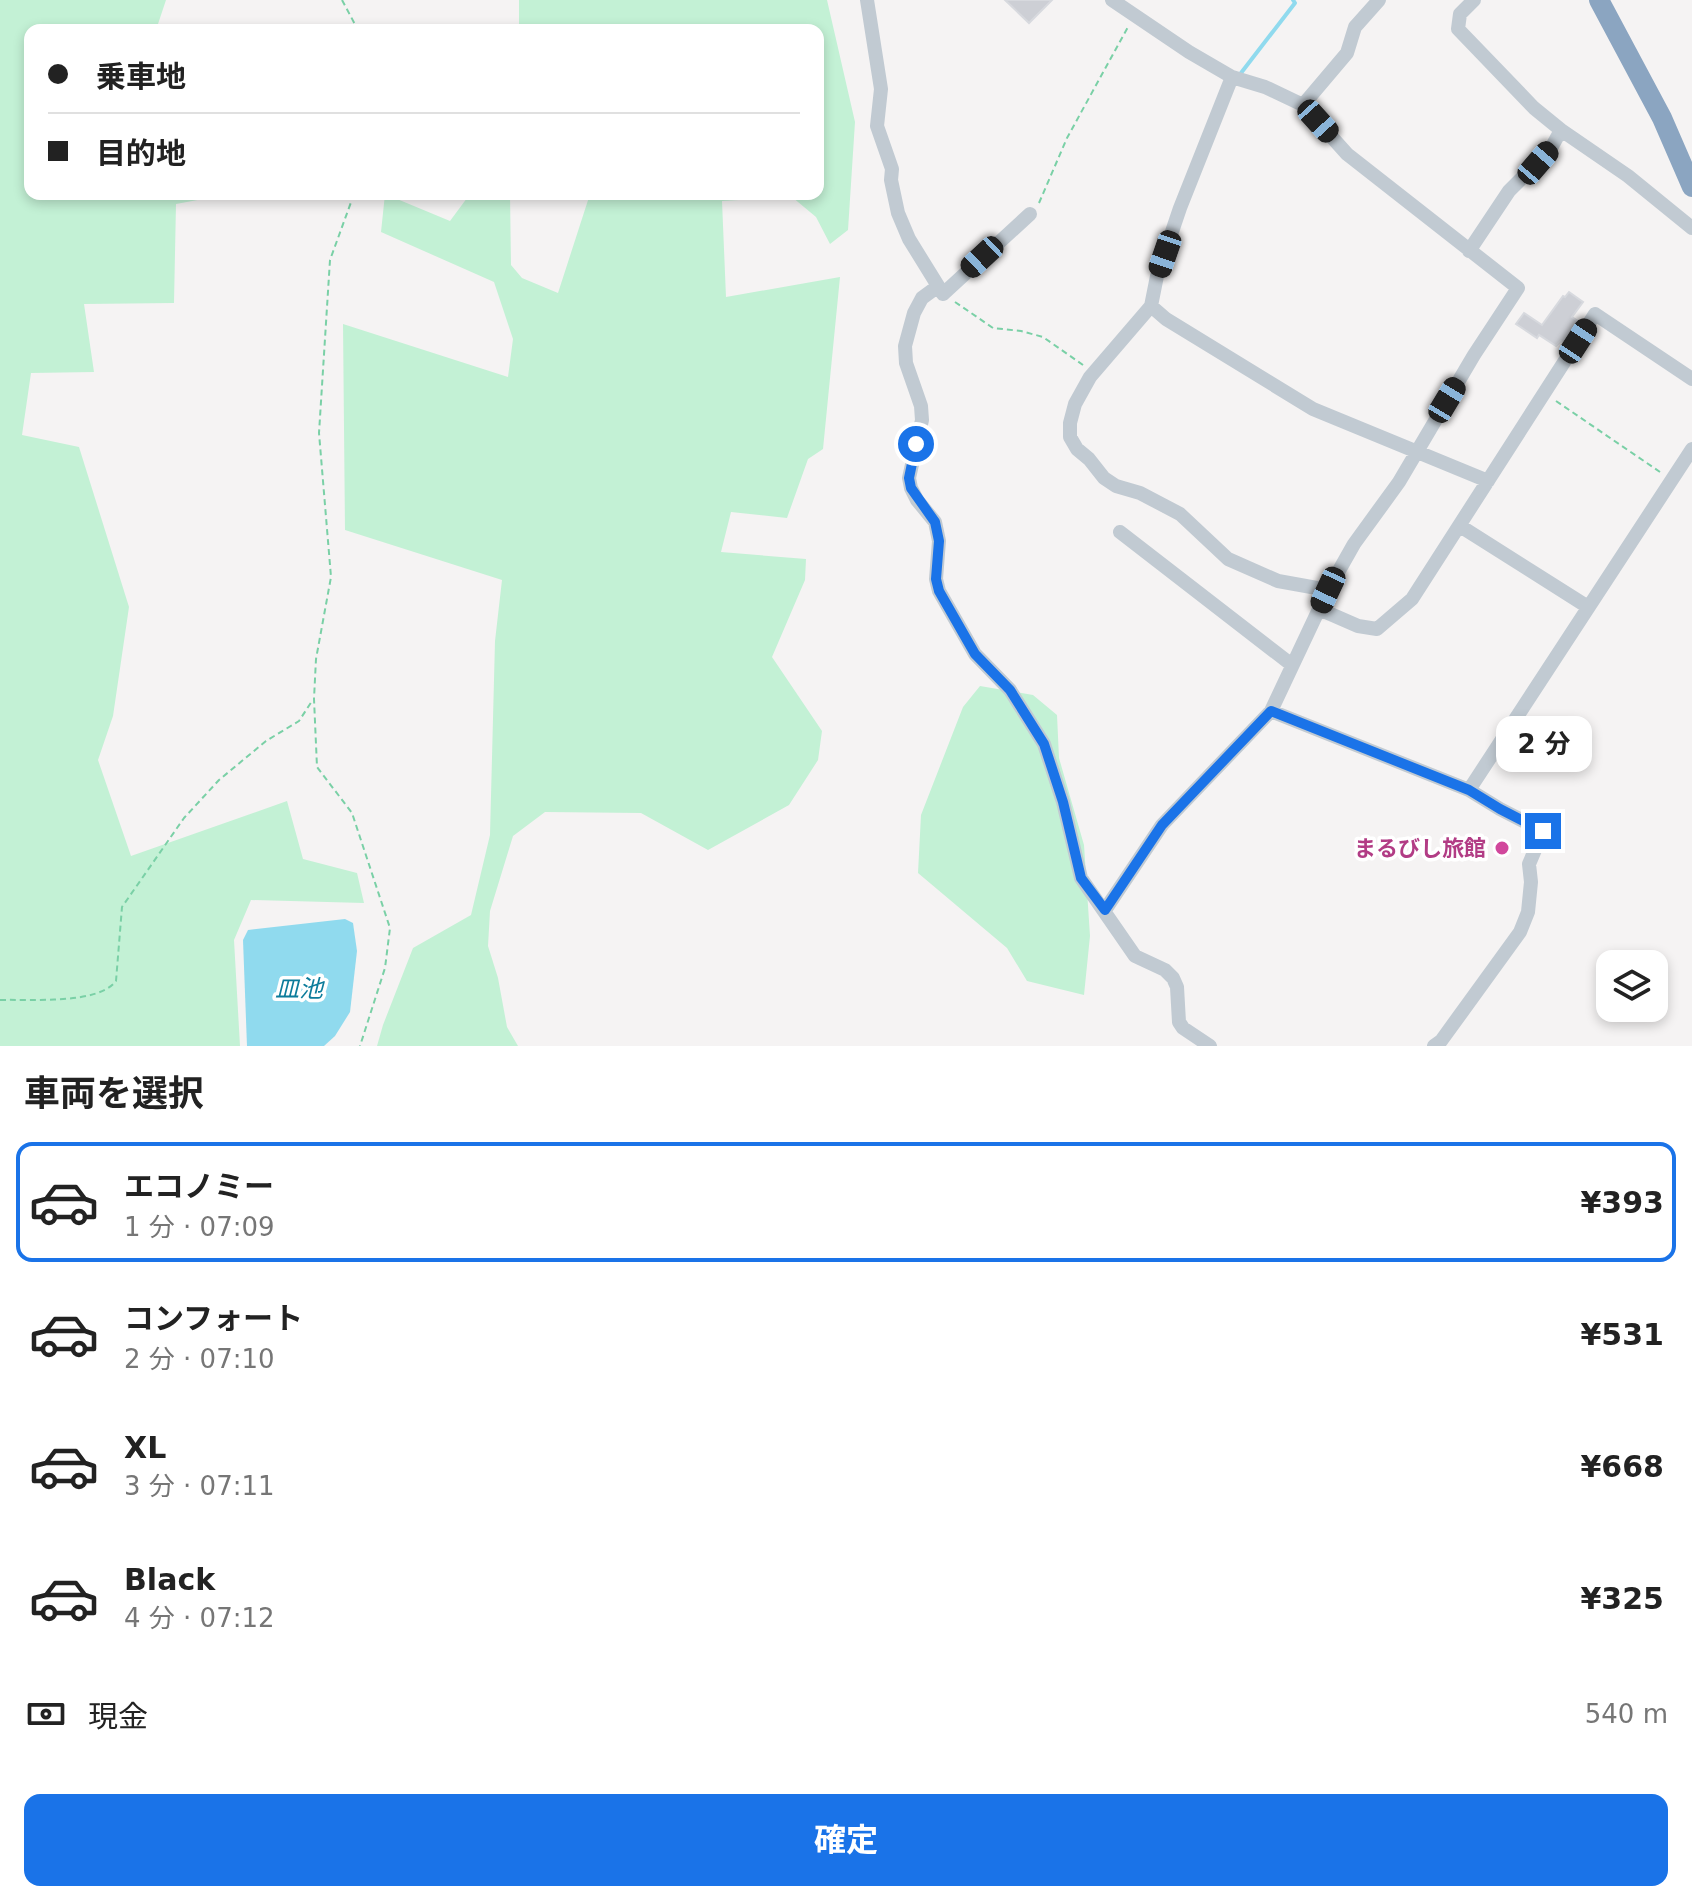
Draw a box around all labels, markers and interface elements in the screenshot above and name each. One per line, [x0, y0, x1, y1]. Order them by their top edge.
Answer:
text: 乗車地 [96, 59, 186, 94]
car [1293, 95, 1343, 147]
text: 目的地 [96, 136, 186, 171]
car [1513, 137, 1563, 189]
car [1146, 227, 1184, 281]
car [956, 232, 1008, 282]
car [1555, 314, 1601, 368]
car [1424, 373, 1470, 427]
route start [898, 426, 934, 462]
car [1307, 563, 1349, 617]
callout: 2 分 [1495, 715, 1591, 771]
text: 2 分 [1517, 729, 1571, 759]
route end [1525, 813, 1561, 849]
place label: まるびし旅館 [1354, 836, 1486, 861]
marker: まるびし旅館 [1493, 839, 1511, 857]
map controls [1596, 950, 1668, 1022]
button: layers [1596, 950, 1668, 1022]
water label: 皿池 [275, 975, 325, 1003]
text: 車両を選択 [24, 1073, 204, 1114]
icon: car [28, 1166, 100, 1238]
text: エコノミー [124, 1169, 274, 1204]
text: ¥393 [1581, 1185, 1664, 1220]
text: 1 分 · 07:09 [124, 1212, 275, 1242]
icon: car [28, 1298, 100, 1370]
text: コンフォート [124, 1301, 303, 1336]
text: ¥531 [1581, 1317, 1664, 1352]
text: 2 分 · 07:10 [124, 1344, 275, 1374]
icon: car [28, 1430, 100, 1502]
text: XL [124, 1430, 166, 1465]
text: ¥668 [1581, 1449, 1664, 1484]
text: 3 分 · 07:11 [124, 1471, 275, 1501]
icon: car [28, 1562, 100, 1634]
text: Black [124, 1562, 215, 1597]
text: ¥325 [1581, 1581, 1664, 1616]
text: 4 分 · 07:12 [124, 1603, 275, 1633]
icon: cash [24, 1692, 68, 1736]
text: 現金 [88, 1699, 148, 1734]
text: 540 m [1585, 1699, 1668, 1729]
button: 確定 [24, 1794, 1668, 1886]

